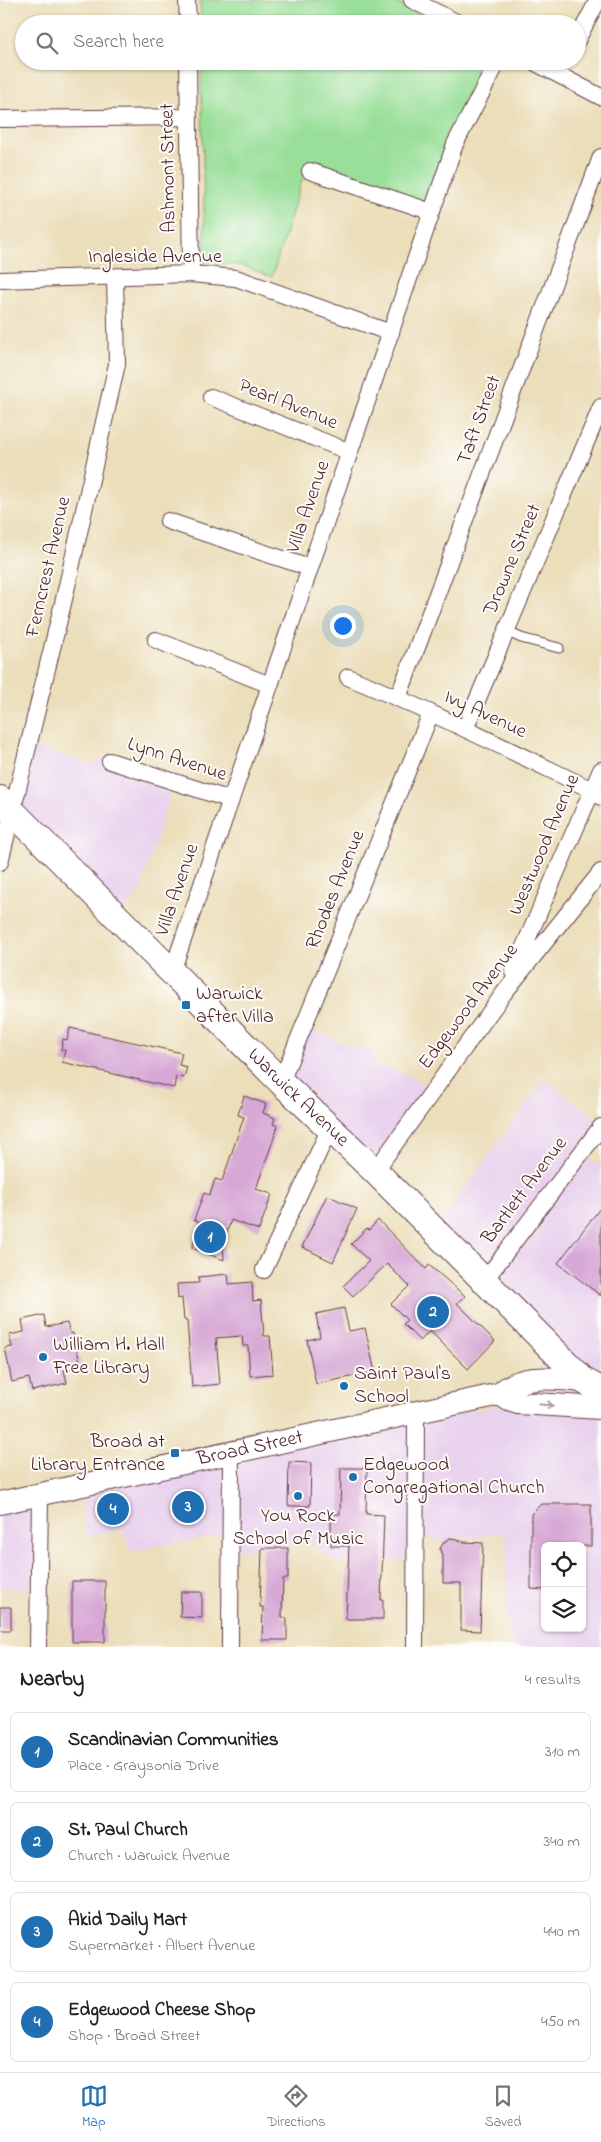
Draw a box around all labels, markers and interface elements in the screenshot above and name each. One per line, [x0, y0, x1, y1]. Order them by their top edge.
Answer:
search box [15, 15, 586, 70]
icon: search [33, 29, 61, 57]
text: Search here [73, 29, 164, 56]
street label: Ashmont Street [153, 103, 185, 233]
street label: Ingleside Avenue [88, 243, 222, 273]
street label: Taft Street [450, 371, 510, 469]
street label: Pearl Avenue [234, 372, 342, 438]
street label: Villa Avenue [279, 457, 338, 558]
street label: Ferncrest Avenue [18, 494, 79, 641]
street label: Drowne Street [476, 499, 550, 621]
your location [330, 613, 356, 639]
street label: Ivy Avenue [439, 683, 531, 747]
street label: Lynn Avenue [124, 730, 231, 790]
street label: Westwood Avenue [502, 770, 588, 920]
street label: Rhodes Avenue [299, 826, 373, 954]
street label: Villa Avenue [148, 840, 207, 941]
street label: Edgewood Avenue [412, 938, 527, 1077]
place label: Warwick after Villa [196, 980, 274, 1032]
marker: Warwick after Villa [180, 999, 192, 1011]
street label: Warwick Avenue [241, 1041, 356, 1154]
street label: Bartlett Avenue [474, 1131, 575, 1252]
pin: 1 [194, 1218, 226, 1256]
pin: 2 [417, 1293, 449, 1331]
place label: William H. Hall Free Library [52, 1331, 165, 1383]
marker: William H. Hall Free Library [37, 1351, 49, 1363]
place label: Saint Paul's School [354, 1360, 451, 1412]
marker: Saint Paul's School [338, 1380, 350, 1392]
one-way arrow [538, 1400, 554, 1410]
street label: Broad Street [193, 1423, 306, 1474]
place label: Broad at Library Entrance [31, 1428, 165, 1480]
marker: Broad at Library Entrance [169, 1447, 181, 1459]
place label: Edgewood Congregational Church [363, 1451, 544, 1504]
marker: Edgewood Congregational Church [347, 1471, 359, 1483]
pin: 3 [172, 1488, 204, 1526]
pin: 4 [97, 1490, 129, 1528]
marker: You Rock School of Music [292, 1490, 304, 1502]
place label: You Rock School of Music [233, 1502, 363, 1554]
map controls [541, 1542, 586, 1632]
button: locate [541, 1542, 586, 1587]
button: layers [541, 1587, 586, 1632]
text: Nearby [20, 1665, 84, 1695]
text: 4 results [525, 1668, 581, 1692]
text: Scandinavian Communities [68, 1727, 279, 1754]
text: 1 [34, 1740, 40, 1764]
text: 310 m [545, 1740, 580, 1764]
text: Place · Graysonia Drive [68, 1754, 219, 1778]
text: St. Paul Church [68, 1817, 188, 1844]
text: 2 [33, 1830, 41, 1854]
text: 340 m [543, 1830, 580, 1854]
text: Church · Warwick Avenue [68, 1844, 230, 1868]
text: Akid Daily Mart [68, 1907, 187, 1934]
text: 3 [34, 1920, 40, 1944]
text: 440 m [543, 1920, 580, 1944]
text: Supermarket · Albert Avenue [68, 1934, 256, 1958]
text: Edgewood Cheese Shop [68, 1997, 256, 2024]
text: 4 [34, 2010, 40, 2034]
text: 450 m [541, 2010, 580, 2034]
text: Shop · Broad Street [68, 2024, 200, 2048]
tab: Map [80, 2082, 108, 2133]
tab: Directions [267, 2082, 325, 2133]
tab: Saved [485, 2082, 521, 2133]

